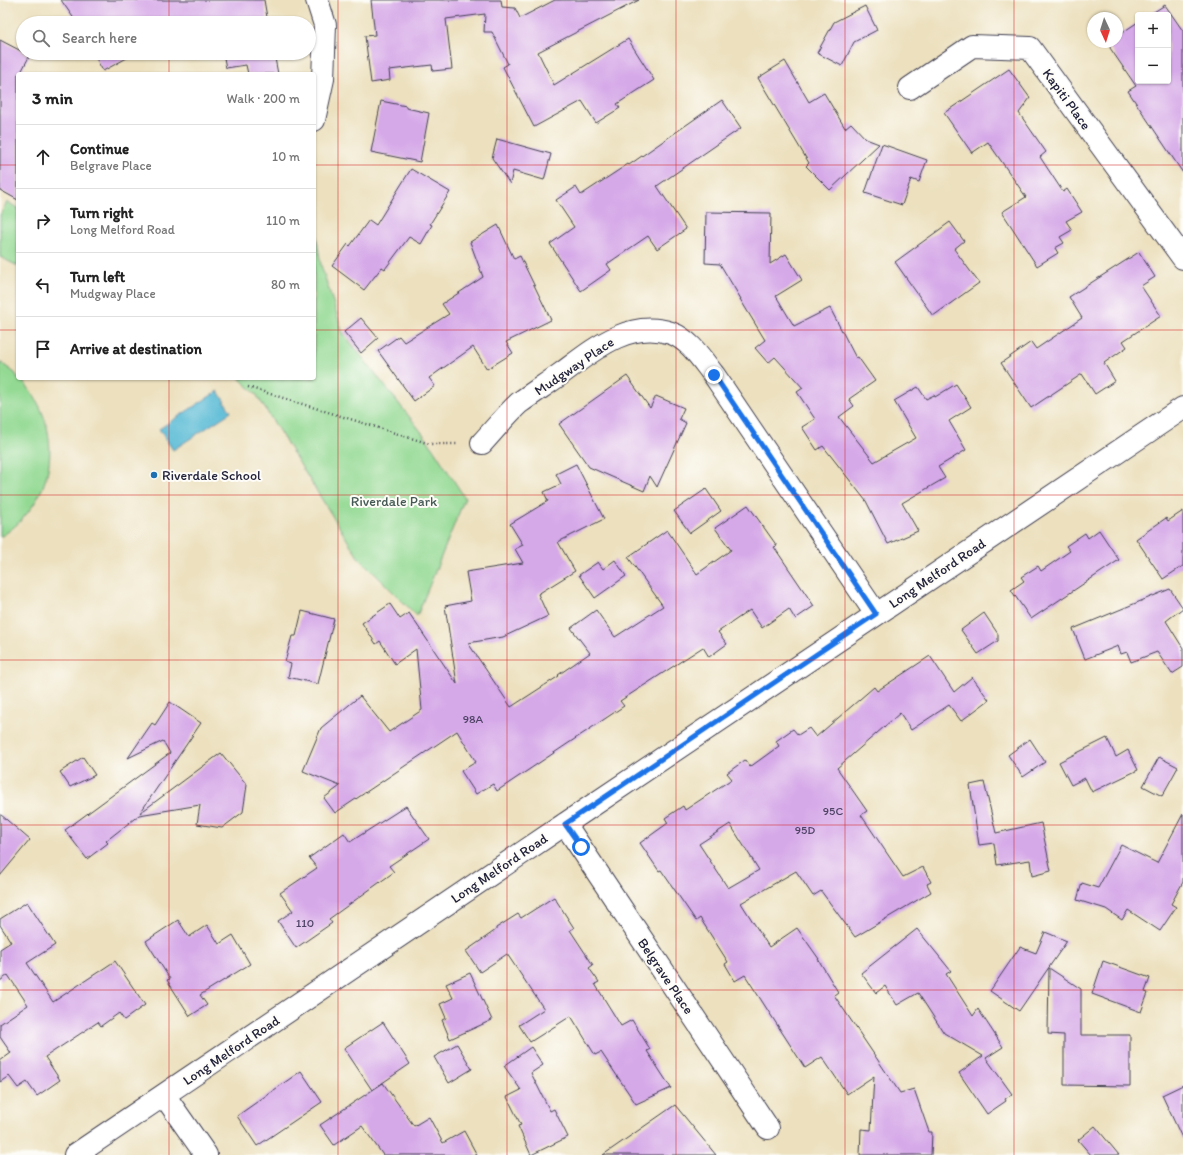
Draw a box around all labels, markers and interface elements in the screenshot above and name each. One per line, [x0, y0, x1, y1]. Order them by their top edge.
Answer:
north arrow [1087, 12, 1123, 48]
map controls [1135, 12, 1171, 84]
button: + [1135, 12, 1171, 48]
search box [16, 16, 316, 60]
icon: search [30, 27, 52, 49]
text: Search here [62, 29, 137, 47]
button: − [1135, 48, 1171, 84]
street label: Kapiti Place [1039, 65, 1095, 134]
text: 3 min [32, 88, 73, 108]
text: Walk · 200 m [227, 91, 300, 106]
text: Continue [70, 140, 129, 158]
icon: ahead [32, 146, 54, 168]
text: 10 m [272, 149, 300, 164]
text: Belgrave Place [70, 158, 152, 173]
text: Turn right [70, 204, 134, 222]
icon: right [32, 210, 54, 232]
text: 110 m [266, 213, 300, 228]
text: Long Melford Road [70, 222, 175, 237]
text: Turn left [70, 268, 125, 286]
icon: left [32, 274, 54, 296]
text: 80 m [271, 277, 300, 292]
text: Mudgway Place [70, 286, 156, 301]
street label: Mudgway Place [531, 333, 618, 399]
icon: arrive [32, 338, 54, 360]
text: Arrive at destination [70, 340, 202, 358]
route end [705, 366, 723, 384]
place label: Riverdale School [162, 467, 261, 484]
marker: Riverdale School [149, 470, 159, 480]
park label: Riverdale Park [351, 493, 438, 510]
street label: Long Melford Road [886, 535, 989, 612]
house number: 98A [463, 712, 484, 726]
house number: 95C [823, 804, 843, 818]
house number: 95D [795, 823, 815, 837]
street label: Long Melford Road [448, 830, 551, 907]
route start [572, 838, 590, 856]
house number: 110 [296, 916, 314, 930]
street label: Belgrave Place [634, 935, 697, 1018]
street label: Long Melford Road [180, 1012, 283, 1089]

